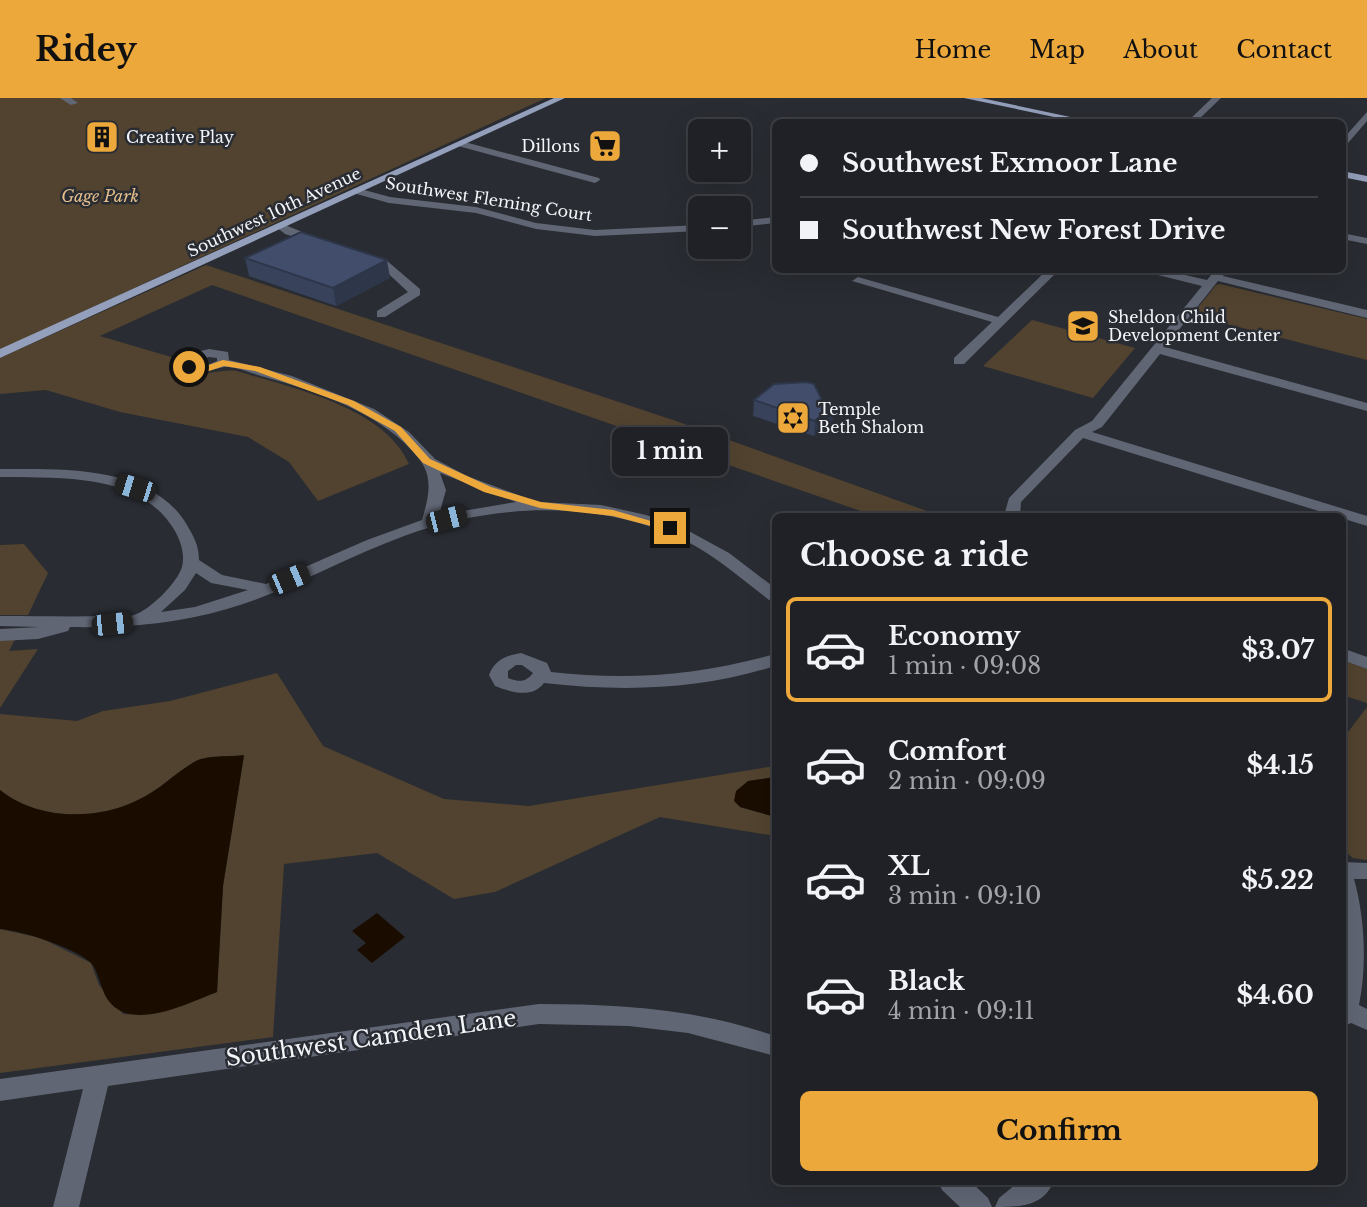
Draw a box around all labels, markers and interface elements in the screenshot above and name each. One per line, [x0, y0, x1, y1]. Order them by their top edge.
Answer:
text: Ridey [35, 29, 137, 70]
text: Home [915, 35, 991, 64]
text: Map [1029, 35, 1085, 64]
text: About [1123, 35, 1198, 64]
text: Contact [1236, 35, 1332, 64]
building icon: Creative Play [83, 118, 121, 156]
map controls [688, 119, 751, 259]
button: + [688, 119, 751, 182]
place label: Creative Play [126, 127, 235, 147]
supermarket icon: Dillons [586, 127, 624, 165]
place label: Dillons [521, 136, 580, 156]
text: Southwest Exmoor Lane [842, 147, 1177, 179]
street label: Southwest 10th Avenue [184, 163, 364, 261]
street label: Southwest Fleming Court [384, 173, 594, 225]
park label: Gage Park [61, 186, 139, 206]
button: − [688, 196, 751, 259]
text: Southwest New Forest Drive [842, 214, 1225, 246]
school or university icon: Sheldon Child Development Center [1064, 307, 1102, 345]
place label: Sheldon Child Development Center [1108, 307, 1280, 345]
route start [173, 351, 205, 383]
synagogue icon: Temple Beth Shalom [774, 399, 812, 437]
place label: Temple Beth Shalom [818, 399, 924, 437]
callout: 1 min [612, 426, 728, 476]
text: 1 min [637, 437, 703, 465]
car [112, 472, 159, 504]
car [424, 504, 469, 534]
route end [654, 512, 686, 544]
text: Choose a ride [800, 535, 1029, 575]
car [266, 561, 313, 597]
car [91, 611, 134, 637]
icon: car [804, 618, 867, 681]
text: Economy [888, 620, 1021, 652]
text: $3.07 [1241, 634, 1314, 666]
text: 1 min · 09:08 [888, 652, 1041, 680]
icon: car [804, 733, 867, 796]
text: Comfort [888, 735, 1006, 767]
text: $4.15 [1246, 749, 1314, 781]
text: 2 min · 09:09 [888, 767, 1046, 795]
icon: car [804, 848, 867, 911]
text: XL [888, 850, 930, 882]
text: $5.22 [1241, 864, 1314, 896]
text: 3 min · 09:10 [888, 882, 1041, 910]
icon: car [804, 963, 867, 1026]
text: Black [888, 965, 965, 997]
text: $4.60 [1236, 979, 1314, 1011]
text: 4 min · 09:11 [888, 997, 1034, 1025]
street label: Southwest Camden Lane [224, 1004, 518, 1072]
button: Confirm [800, 1091, 1318, 1171]

